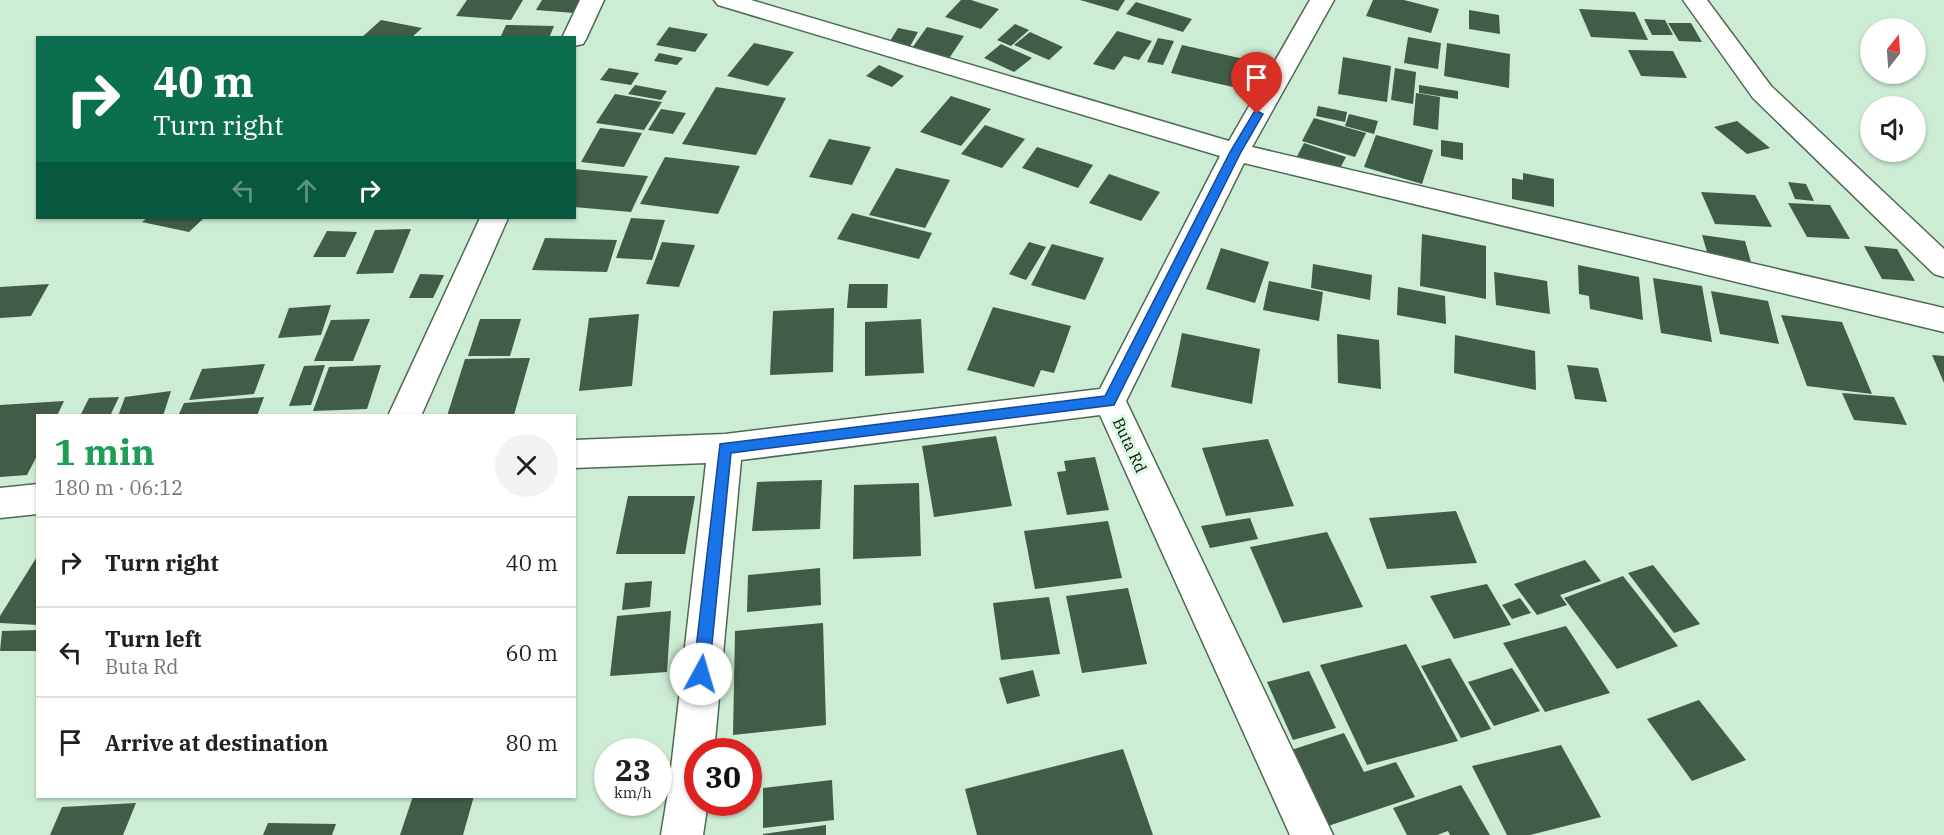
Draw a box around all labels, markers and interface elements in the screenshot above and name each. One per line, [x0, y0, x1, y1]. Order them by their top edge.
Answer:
north arrow [1860, 18, 1926, 84]
map controls [1860, 18, 1926, 162]
pin [1231, 52, 1282, 114]
text: 40 m [153, 54, 254, 109]
icon: right [54, 60, 132, 138]
icon: arrive [1240, 61, 1273, 94]
button: sound [1860, 96, 1926, 162]
text: Turn right [153, 107, 284, 142]
icon: left [227, 174, 260, 207]
icon: ahead [290, 174, 323, 207]
icon: right [353, 174, 386, 207]
street label: Buta Rd [1109, 414, 1152, 476]
text: 1 min [54, 428, 155, 475]
button: close [495, 434, 558, 497]
text: 180 m · 06:12 [54, 474, 183, 501]
icon: right [54, 546, 87, 579]
text: Turn right [105, 548, 219, 577]
text: 40 m [506, 548, 558, 577]
text: Turn left [105, 624, 201, 653]
icon: left [54, 636, 87, 669]
text: 60 m [506, 638, 558, 667]
position arrow [669, 642, 733, 706]
text: Buta Rd [105, 653, 179, 680]
icon: arrive [54, 726, 87, 759]
text: Arrive at destination [105, 728, 328, 757]
text: 80 m [506, 728, 558, 757]
speed limit sign: 30 [684, 738, 762, 816]
text: 23 [615, 750, 651, 789]
text: km/h [614, 783, 652, 802]

